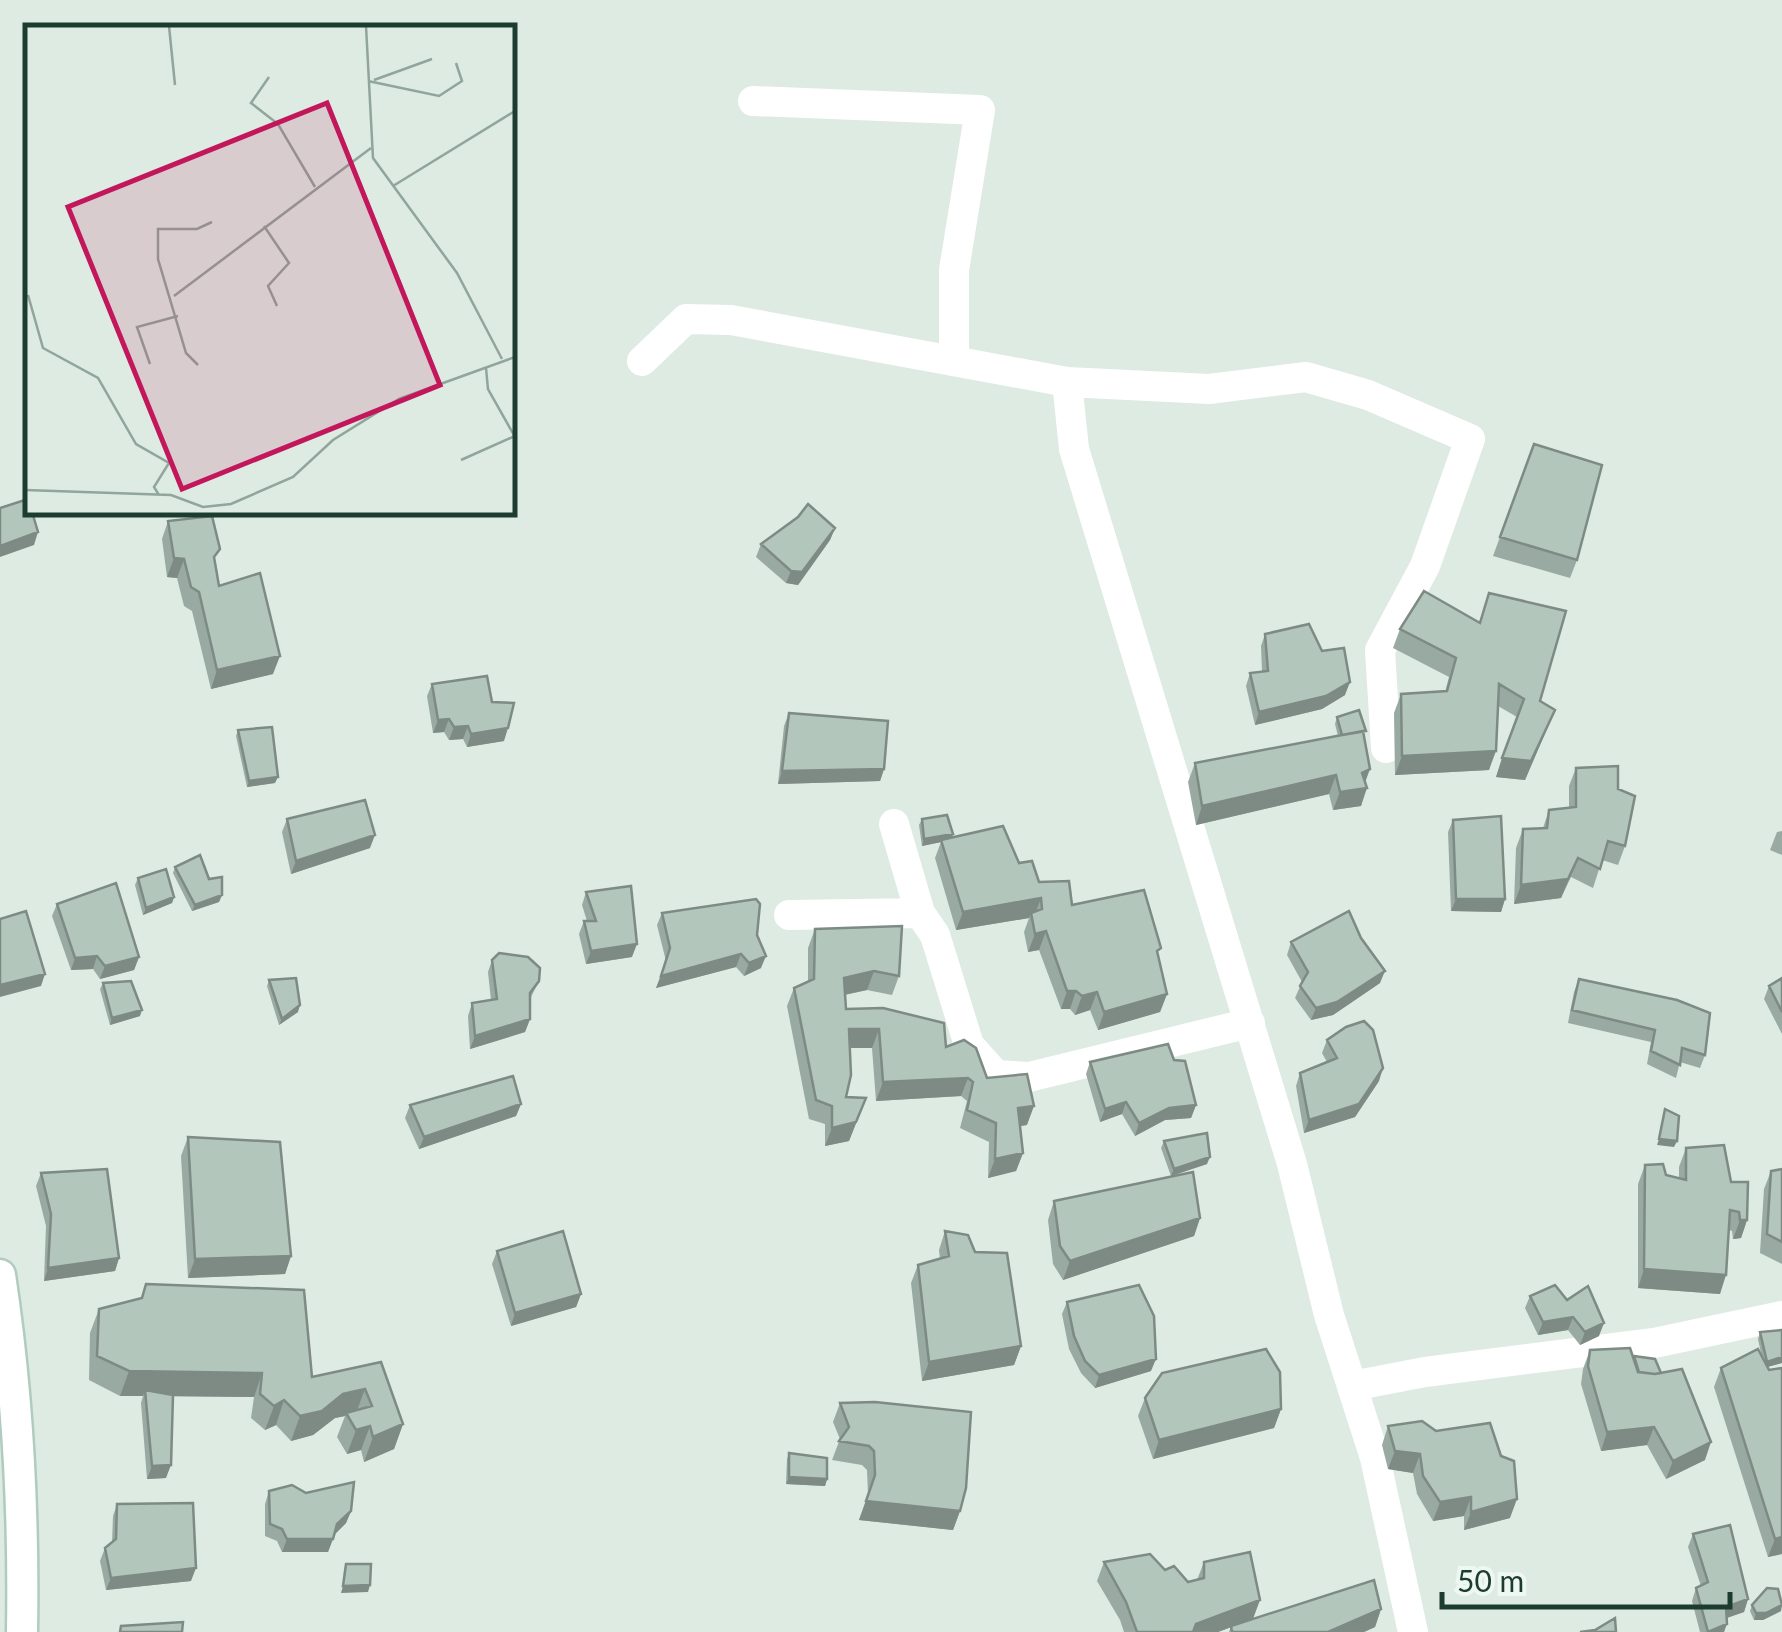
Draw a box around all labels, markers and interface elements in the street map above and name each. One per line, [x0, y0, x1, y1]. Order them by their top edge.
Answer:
inset map [25, 25, 515, 515]
scale bar [1442, 1547, 1730, 1609]
text: 50 m [1457, 1562, 1524, 1598]

